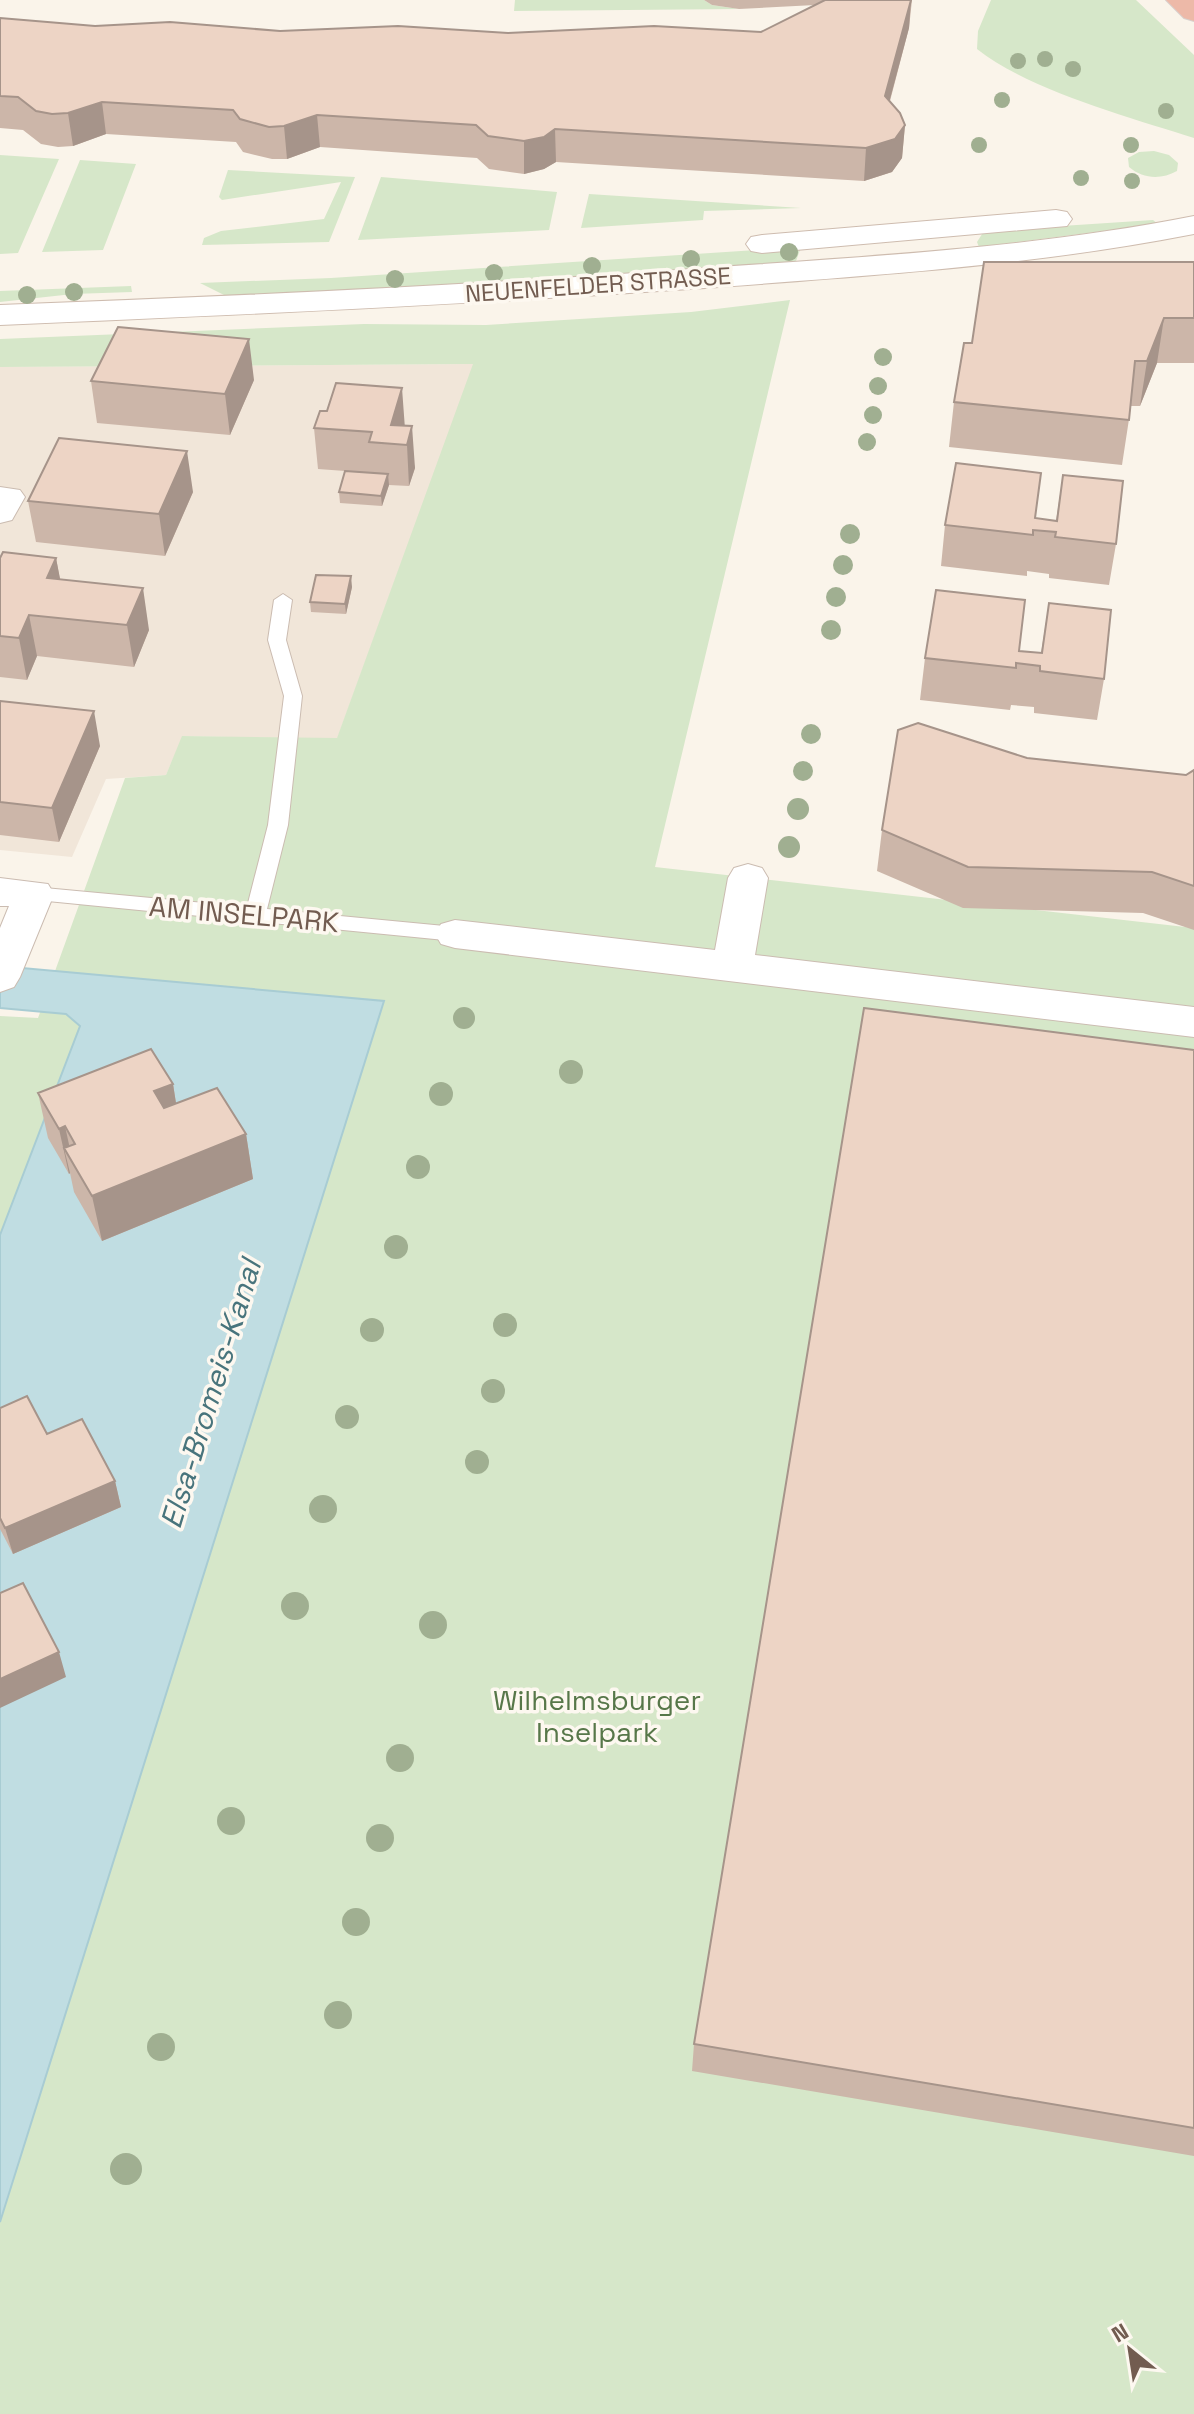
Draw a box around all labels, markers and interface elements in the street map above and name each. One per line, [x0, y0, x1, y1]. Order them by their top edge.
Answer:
street label: NEUENFELDER STRASSE [464, 260, 732, 309]
street label: AM INSELPARK [148, 888, 340, 940]
water label: Elsa-Bromeis-Kanal [151, 1251, 271, 1533]
park label: Wilhelmsburger Inselpark [493, 1682, 701, 1750]
north arrow [1090, 2310, 1170, 2390]
text: N [1107, 2317, 1133, 2348]

